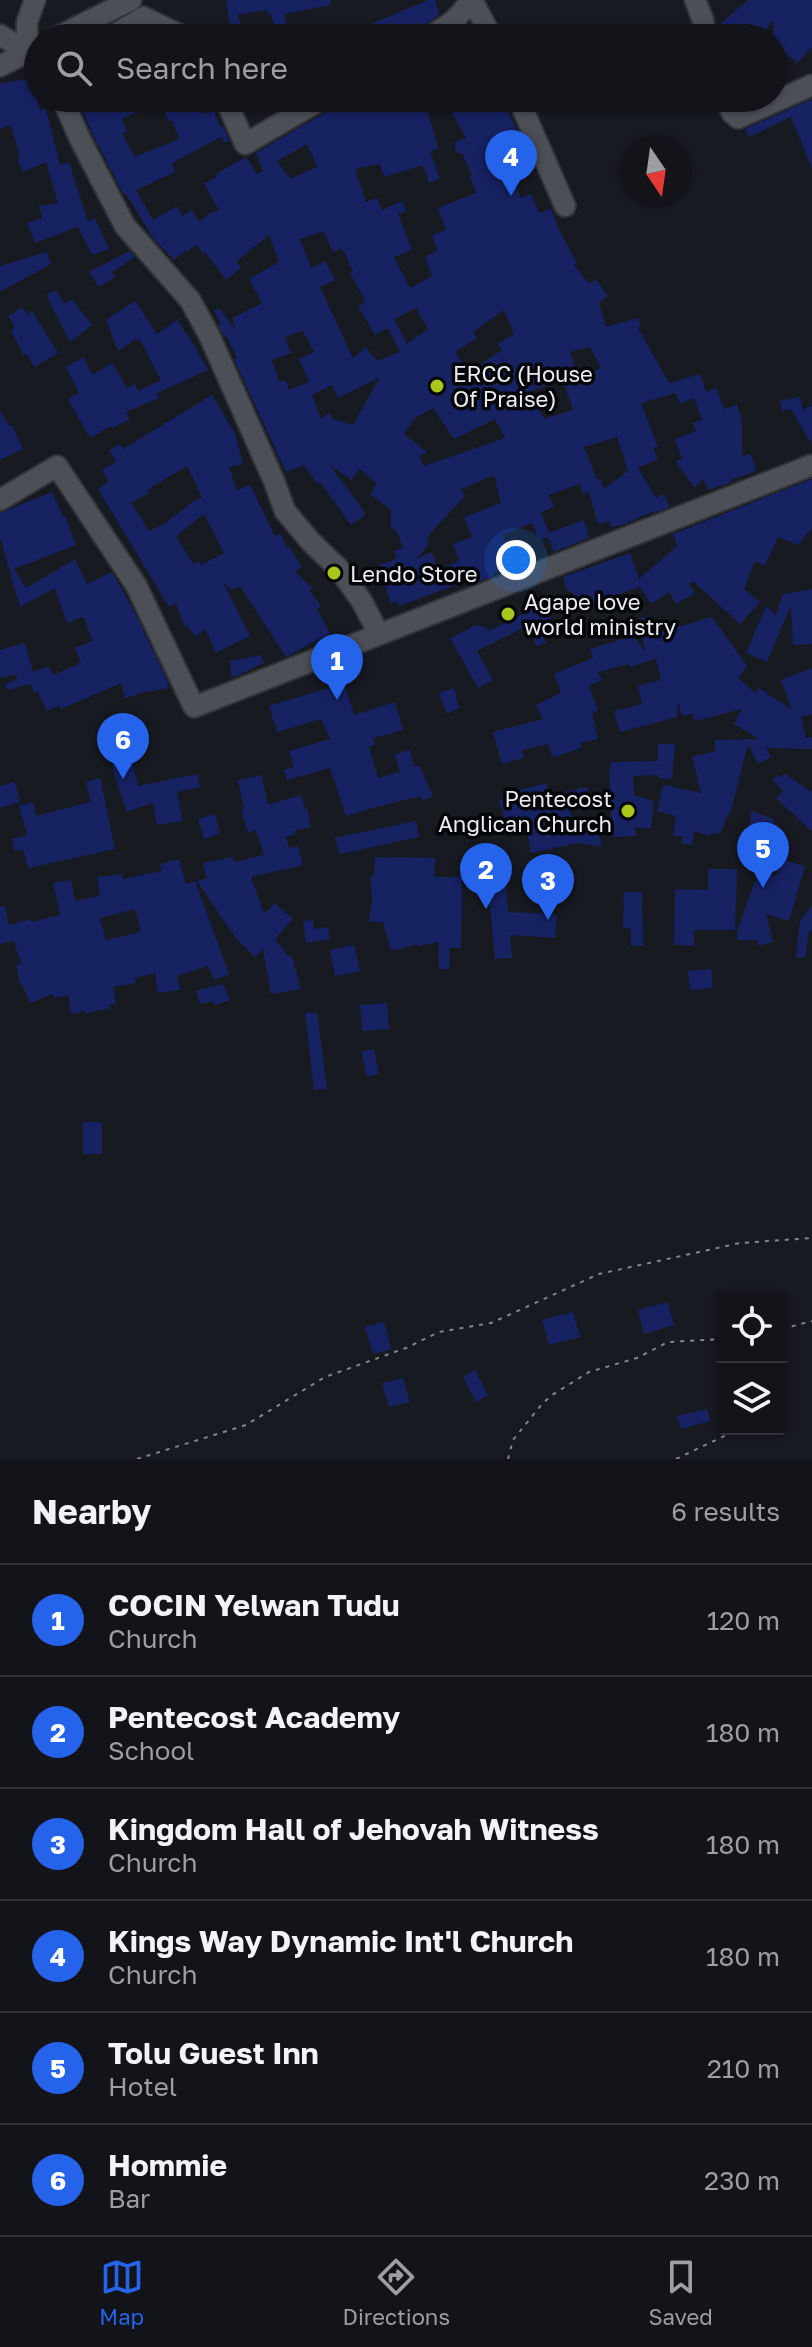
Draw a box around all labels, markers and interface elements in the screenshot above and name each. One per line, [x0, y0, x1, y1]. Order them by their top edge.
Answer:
search box [24, 24, 788, 112]
icon: search [52, 46, 96, 90]
text: Search here [116, 50, 288, 86]
pin: 4 [485, 130, 537, 196]
north arrow [620, 136, 692, 208]
place label: ERCC (House Of Praise) [453, 360, 593, 412]
marker: ERCC (House Of Praise) [428, 377, 446, 395]
your location [496, 540, 536, 580]
place label: Lendo Store [350, 560, 478, 587]
marker: Lendo Store [325, 564, 343, 582]
place label: Agape love world ministry [524, 588, 676, 640]
marker: Agape love world ministry [499, 605, 517, 623]
pin: 1 [311, 634, 363, 700]
pin: 6 [97, 713, 149, 779]
place label: Pentecost Anglican Church [438, 785, 612, 837]
marker: Pentecost Anglican Church [619, 802, 637, 820]
pin: 5 [737, 822, 789, 888]
pin: 2 [460, 843, 512, 909]
pin: 3 [522, 854, 574, 920]
map controls [716, 1291, 788, 1435]
button: locate [716, 1291, 788, 1363]
button: layers [716, 1363, 788, 1435]
text: Nearby [32, 1491, 152, 1531]
text: 6 results [671, 1496, 780, 1527]
text: COCIN Yelwan Tudu [108, 1587, 400, 1623]
text: 1 [51, 1605, 65, 1636]
text: 120 m [707, 1605, 780, 1636]
text: Church [108, 1623, 197, 1654]
text: Pentecost Academy [108, 1699, 400, 1735]
text: 2 [50, 1717, 66, 1748]
text: 180 m [706, 1717, 780, 1748]
text: School [108, 1735, 194, 1766]
text: Kingdom Hall of Jehovah Witness [108, 1811, 599, 1847]
text: 3 [50, 1829, 66, 1860]
text: 180 m [706, 1829, 780, 1860]
text: Church [108, 1847, 197, 1878]
text: Kings Way Dynamic Int'l Church [108, 1923, 573, 1959]
text: 4 [50, 1941, 66, 1972]
text: 180 m [706, 1941, 780, 1972]
text: Church [108, 1959, 197, 1990]
text: Tolu Guest Inn [108, 2035, 319, 2071]
text: 5 [50, 2053, 66, 2084]
text: 210 m [707, 2053, 780, 2084]
text: Hotel [108, 2071, 177, 2102]
text: Hommie [108, 2147, 227, 2183]
text: 6 [50, 2165, 66, 2196]
text: 230 m [704, 2165, 780, 2196]
text: Bar [108, 2183, 150, 2214]
tab: Map [99, 2255, 144, 2330]
tab: Directions [343, 2255, 450, 2330]
tab: Saved [649, 2255, 713, 2330]

